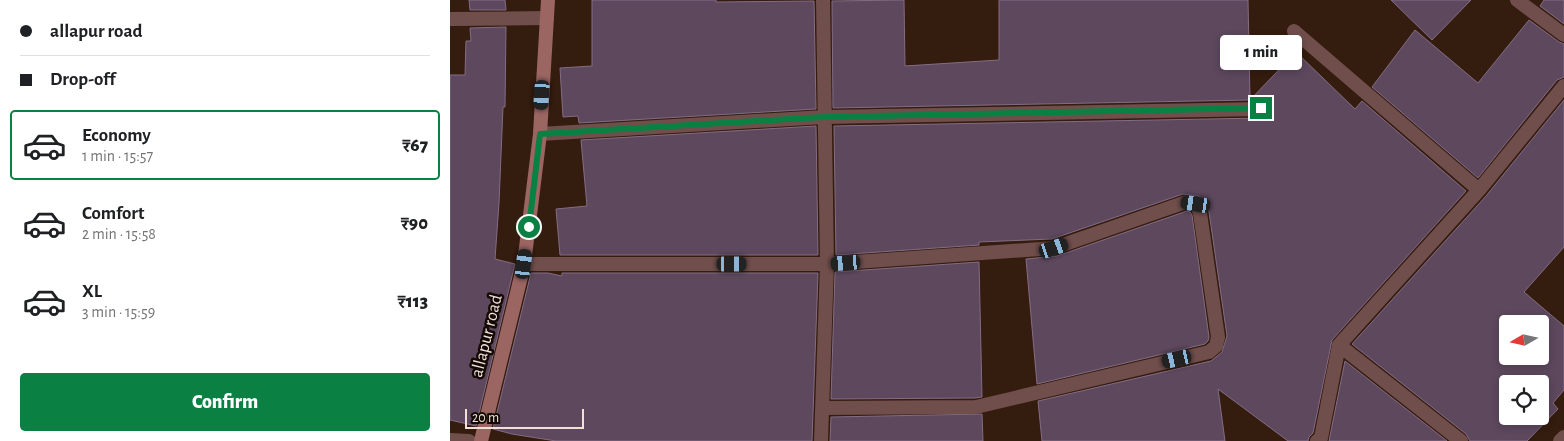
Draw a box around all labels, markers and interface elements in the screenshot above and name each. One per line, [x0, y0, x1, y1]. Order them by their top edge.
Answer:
text: allapur road [50, 22, 143, 41]
callout: 1 min [1220, 36, 1302, 70]
text: 1 min [1244, 44, 1278, 60]
text: Drop-off [50, 70, 115, 89]
car [533, 80, 550, 110]
route end [1250, 97, 1272, 119]
icon: car [22, 123, 67, 168]
text: Economy [82, 126, 151, 145]
text: ₹67 [402, 136, 428, 155]
text: 1 min · 15:57 [82, 148, 153, 164]
car [1180, 194, 1211, 214]
icon: car [22, 201, 67, 246]
text: Comfort [82, 204, 144, 223]
text: ₹90 [401, 214, 428, 233]
route start [518, 216, 540, 238]
text: 2 min · 15:58 [82, 226, 156, 242]
car [1037, 236, 1070, 260]
car [514, 248, 533, 280]
car [830, 254, 861, 272]
car [717, 257, 747, 272]
icon: car [22, 279, 67, 324]
text: XL [82, 282, 102, 301]
text: ₹113 [397, 292, 428, 311]
street label: allapur road [468, 293, 506, 379]
text: 3 min · 15:59 [82, 304, 155, 320]
north arrow [1499, 315, 1549, 365]
map controls [1499, 315, 1549, 425]
car [1160, 348, 1193, 370]
button: Confirm [20, 373, 430, 431]
button: locate [1499, 375, 1549, 425]
scale bar [465, 406, 584, 429]
text: 20 m [472, 411, 499, 425]

